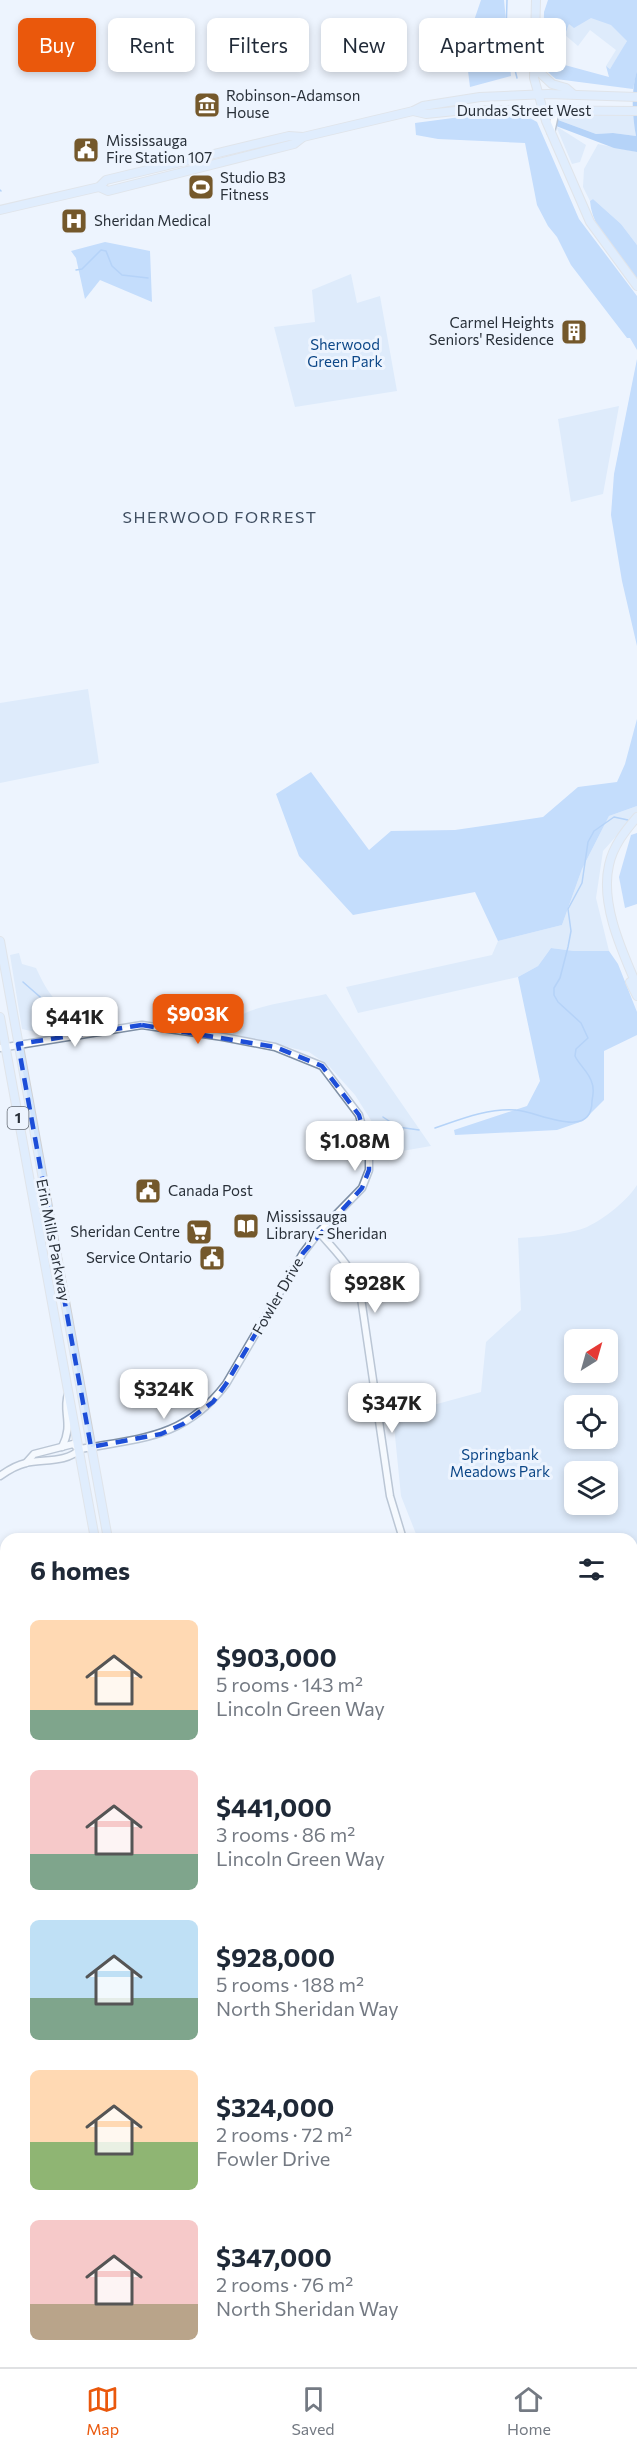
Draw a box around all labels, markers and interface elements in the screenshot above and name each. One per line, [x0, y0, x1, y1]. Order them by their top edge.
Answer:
chip: Buy [18, 18, 96, 72]
chip: Rent [108, 18, 195, 72]
chip: Filters [207, 18, 309, 72]
chip: New [321, 18, 407, 72]
chip: Apartment [419, 18, 566, 72]
place label: Robinson-Adamson House [226, 86, 360, 121]
museum icon: Robinson-Adamson House [192, 90, 222, 120]
street label: Dundas Street West [457, 101, 591, 119]
place label: Mississauga Fire Station 107 [106, 131, 212, 166]
public building icon: Mississauga Fire Station 107 [71, 135, 101, 165]
place label: Studio B3 Fitness [220, 168, 286, 203]
sports icon: Studio B3 Fitness [186, 172, 216, 202]
hospital icon: Sheridan Medical [59, 206, 89, 236]
place label: Sheridan Medical [94, 211, 211, 229]
place label: Carmel Heights Seniors' Residence [429, 313, 554, 348]
building icon: Carmel Heights Seniors' Residence [559, 317, 589, 347]
park label: Sherwood Green Park [307, 335, 383, 370]
district label: SHERWOOD FORREST [123, 507, 317, 526]
pin: $903K [156, 994, 240, 1045]
pin: $441K [33, 997, 117, 1048]
text: $903K [167, 1001, 229, 1025]
text: $441K [46, 1004, 104, 1028]
road number: 1 [8, 1107, 28, 1129]
pin: $1.08M [306, 1121, 404, 1172]
text: $1.08M [320, 1128, 390, 1152]
public building icon: Canada Post [133, 1176, 163, 1206]
street label: Erin Mills Parkway [33, 1177, 75, 1303]
place label: Canada Post [168, 1181, 253, 1199]
place label: Mississauga Library - Sheridan [266, 1207, 387, 1242]
library icon: Mississauga Library - Sheridan [231, 1211, 261, 1241]
supermarket icon: Sheridan Centre [184, 1217, 214, 1247]
place label: Sheridan Centre [70, 1222, 180, 1240]
public building icon: Service Ontario [197, 1243, 227, 1273]
place label: Service Ontario [86, 1248, 192, 1266]
street label: Fowler Drive [248, 1254, 306, 1337]
pin: $928K [333, 1263, 417, 1314]
text: $928K [344, 1270, 406, 1294]
north arrow [564, 1329, 618, 1383]
map controls [564, 1329, 618, 1515]
pin: $324K [122, 1369, 206, 1420]
text: $324K [134, 1376, 194, 1400]
pin: $347K [350, 1383, 434, 1434]
text: $347K [362, 1390, 422, 1414]
button: locate [564, 1395, 618, 1449]
park label: Springbank Meadows Park [450, 1445, 550, 1480]
button: layers [564, 1461, 618, 1515]
icon: filters [575, 1553, 608, 1586]
text: 6 homes [30, 1554, 130, 1585]
text: $903,000 [216, 1641, 337, 1672]
icon: home [78, 1644, 150, 1716]
text: 5 rooms · 143 m² [216, 1672, 363, 1696]
text: Lincoln Green Way [216, 1696, 385, 1720]
text: $441,000 [216, 1791, 332, 1822]
icon: home [78, 1794, 150, 1866]
text: 3 rooms · 86 m² [216, 1822, 355, 1846]
text: Lincoln Green Way [216, 1846, 385, 1870]
text: $928,000 [216, 1941, 335, 1972]
icon: home [78, 1944, 150, 2016]
text: 5 rooms · 188 m² [216, 1972, 364, 1996]
text: North Sheridan Way [216, 1996, 399, 2020]
text: $324,000 [216, 2091, 334, 2122]
icon: home [78, 2094, 150, 2166]
text: 2 rooms · 72 m² [216, 2122, 352, 2146]
text: Fowler Drive [216, 2146, 330, 2170]
text: $347,000 [216, 2241, 332, 2272]
icon: home [78, 2244, 150, 2316]
text: 2 rooms · 76 m² [216, 2272, 353, 2296]
text: North Sheridan Way [216, 2296, 399, 2320]
tab: Map [86, 2383, 119, 2438]
tab: Saved [291, 2383, 335, 2438]
tab: Home [507, 2383, 551, 2438]

